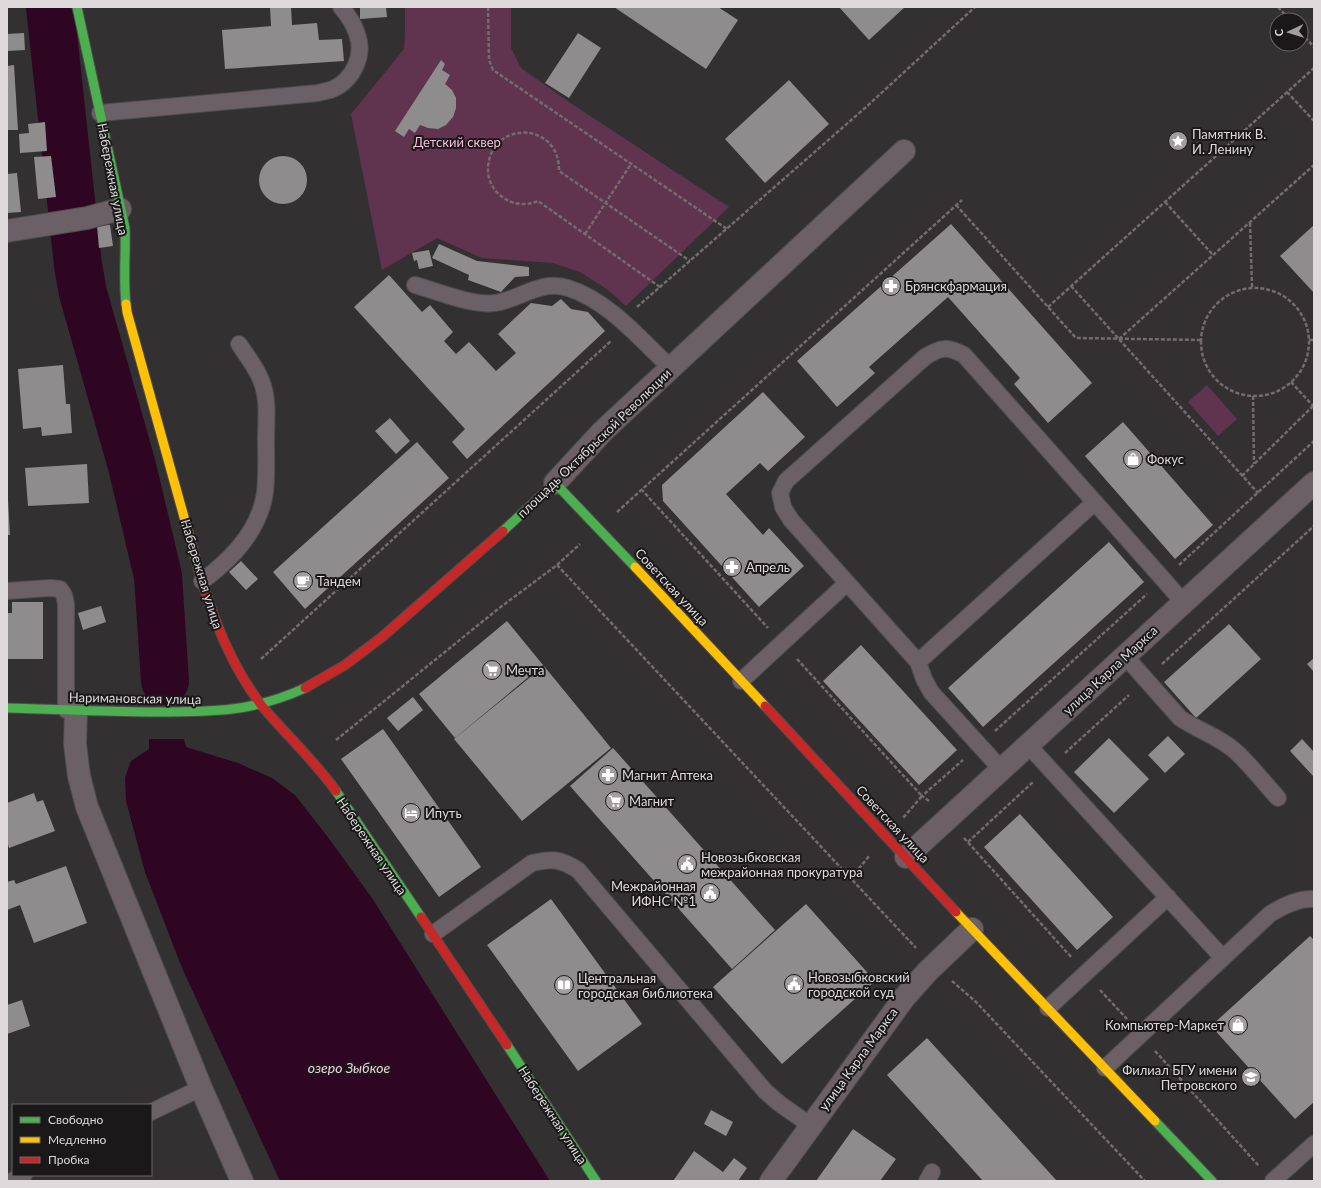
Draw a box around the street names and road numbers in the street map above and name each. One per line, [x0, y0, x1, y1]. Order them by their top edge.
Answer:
street label: Набережная улица [94, 122, 132, 236]
street label: площадь Октябрьской Революции [514, 365, 674, 521]
street label: Набережная улица [178, 517, 226, 631]
street label: Советская улица [632, 545, 712, 629]
street label: улица Карла Маркса [1060, 622, 1160, 718]
street label: Наримановская улица [69, 689, 201, 707]
street label: Советская улица [853, 782, 933, 866]
street label: Набережная улица [333, 794, 411, 898]
street label: улица Карла Маркса [815, 1004, 901, 1114]
street label: Набережная улица [515, 1063, 591, 1167]

